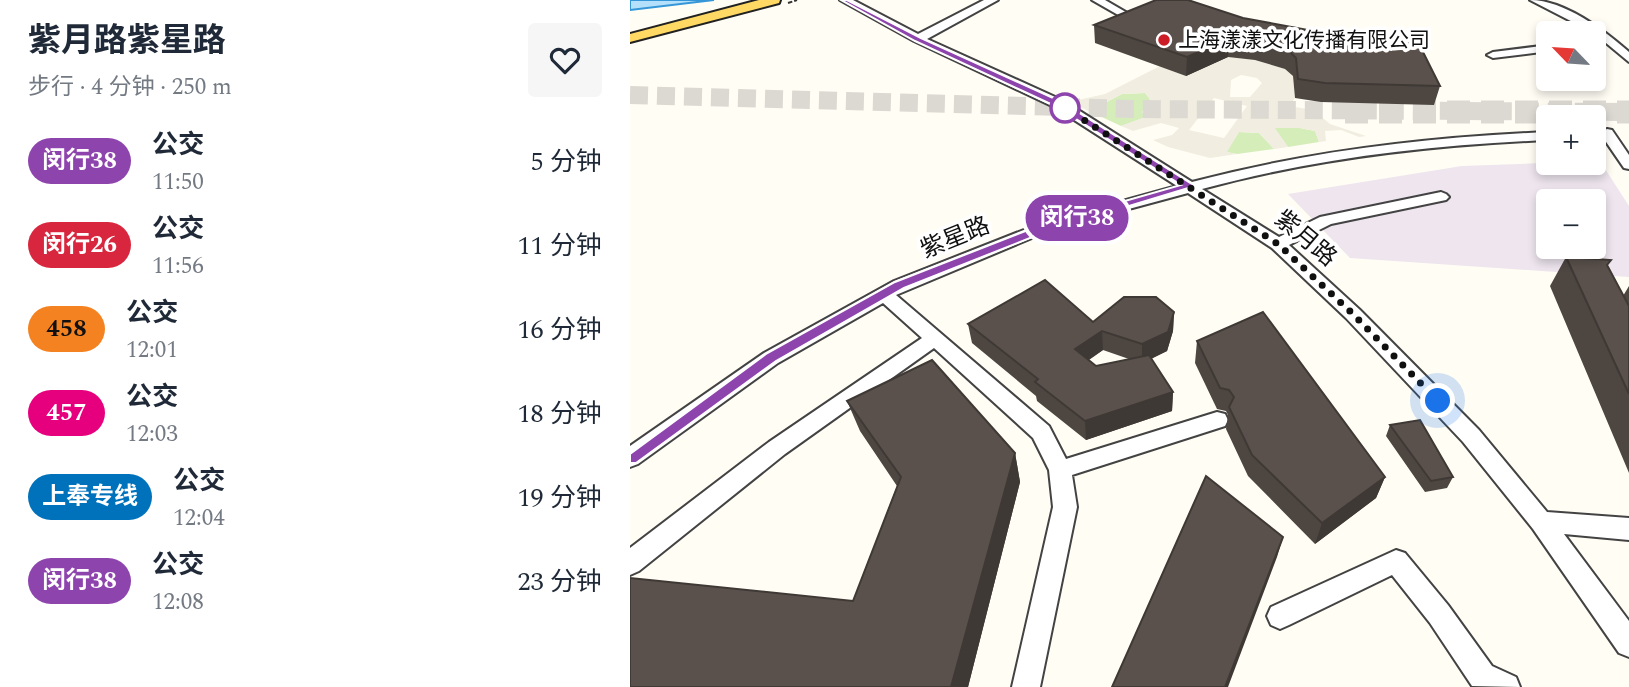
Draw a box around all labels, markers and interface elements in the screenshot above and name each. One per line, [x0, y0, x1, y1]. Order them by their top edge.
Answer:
text: 紫月路紫星路 [28, 16, 226, 66]
north arrow [1536, 21, 1606, 91]
map controls [1536, 21, 1606, 259]
button: heart [528, 23, 602, 97]
place label: 上海漾漾文化传播有限公司 [1178, 25, 1430, 57]
marker: 上海漾漾文化传播有限公司 [1156, 32, 1172, 48]
text: 步行 · 4 分钟 · 250 m [28, 70, 232, 105]
unlabelled marker [1050, 93, 1080, 123]
button: + [1536, 105, 1606, 175]
text: 公交 [152, 125, 204, 165]
text: 5 分钟 [530, 142, 602, 182]
text: 闵行38 [42, 143, 117, 179]
text: 11:50 [152, 165, 204, 200]
button: − [1536, 189, 1606, 259]
line badge: 闵行38 [1028, 195, 1126, 241]
text: 闵行38 [1040, 200, 1114, 236]
street label: 紫月路 [1266, 202, 1345, 276]
street label: 紫星路 [915, 208, 995, 268]
text: 公交 [152, 209, 204, 249]
text: 11 分钟 [517, 226, 602, 266]
text: 闵行26 [42, 227, 117, 263]
text: 11:56 [152, 249, 204, 284]
text: 公交 [126, 293, 178, 333]
text: 16 分钟 [517, 310, 602, 350]
text: 458 [46, 311, 87, 347]
text: 12:01 [126, 333, 178, 368]
text: 公交 [126, 377, 178, 417]
your location [1420, 383, 1455, 418]
text: 18 分钟 [517, 394, 602, 434]
text: 457 [46, 395, 87, 431]
text: 12:03 [126, 417, 178, 452]
text: 公交 [173, 461, 225, 501]
text: 19 分钟 [517, 478, 602, 518]
text: 上奉专线 [42, 479, 138, 515]
text: 12:04 [173, 501, 225, 536]
text: 公交 [152, 545, 204, 585]
text: 23 分钟 [517, 562, 602, 602]
text: 闵行38 [42, 563, 117, 599]
text: 12:08 [152, 585, 204, 620]

